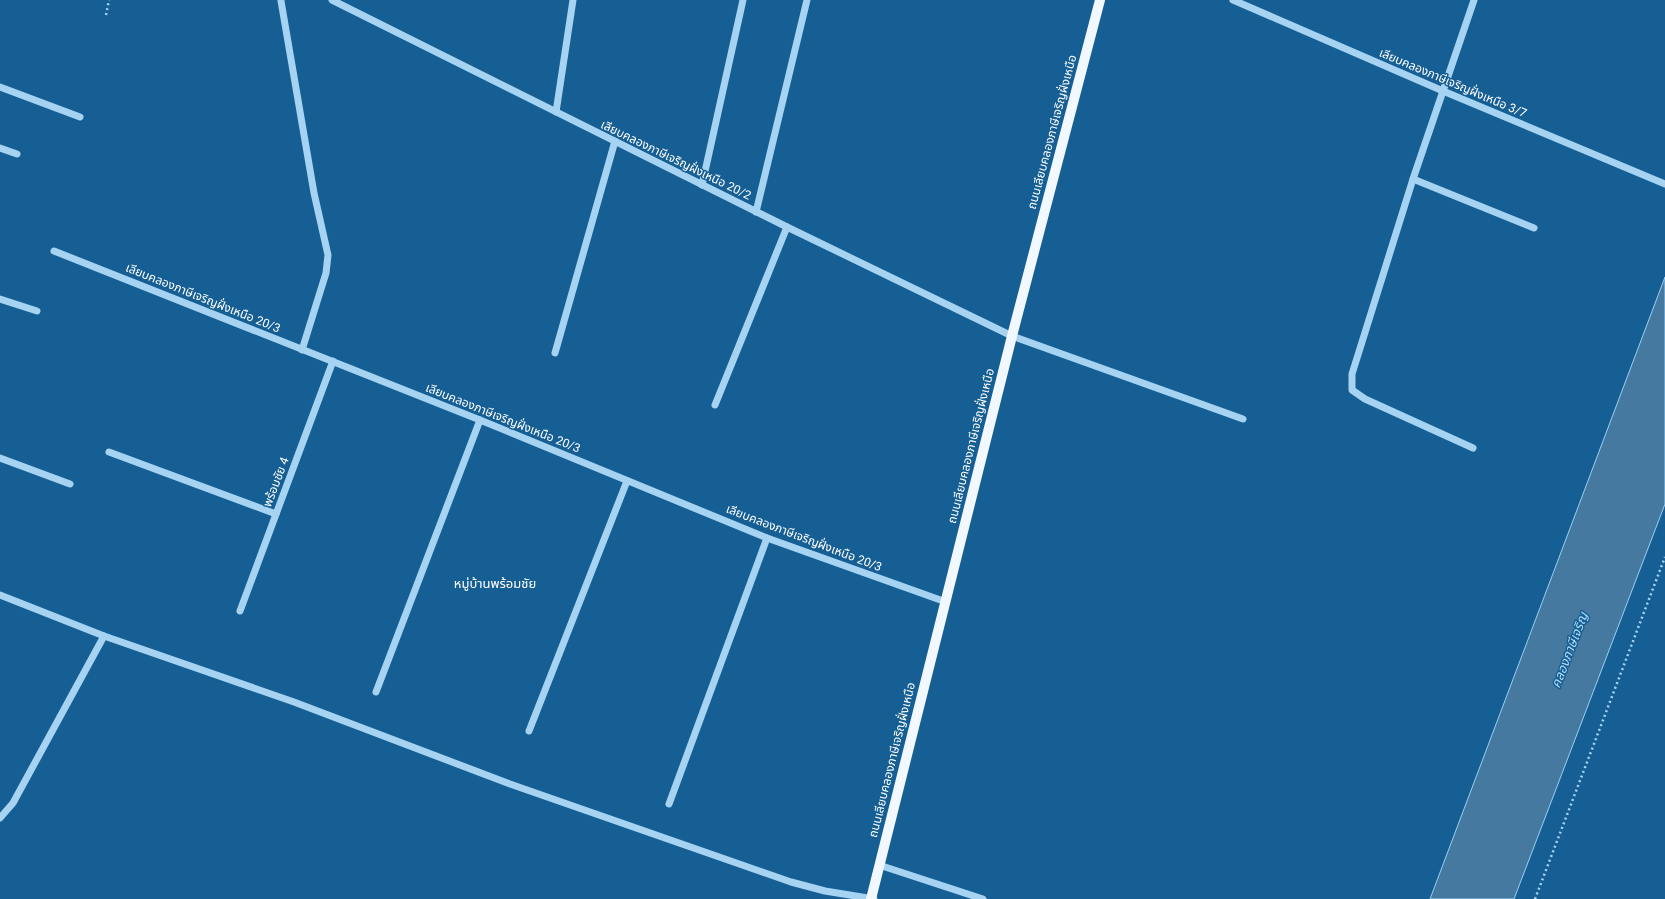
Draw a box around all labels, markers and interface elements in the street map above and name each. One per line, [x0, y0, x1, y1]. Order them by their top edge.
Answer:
street label: เลียบคลองภาษีเจริญฝั่งเหนือ 3/7 [1377, 44, 1530, 121]
street label: ถนนเลียบคลองภาษีเจริญฝั่งเหนือ [1023, 53, 1079, 211]
street label: เลียบคลองภาษีเจริญฝั่งเหนือ 20/2 [599, 116, 754, 203]
street label: เลียบคลองภาษีเจริญฝั่งเหนือ 20/3 [124, 259, 283, 336]
street label: ถนนเลียบคลองภาษีเจริญฝั่งเหนือ [943, 367, 997, 525]
street label: เลียบคลองภาษีเจริญฝั่งเหนือ 20/3 [424, 379, 583, 456]
street label: พร้อมชัย 4 [260, 455, 292, 509]
street label: เลียบคลองภาษีเจริญฝั่งเหนือ 20/3 [724, 500, 884, 574]
district label: หมู่บ้านพร้อมชัย [454, 576, 536, 591]
water label: คลองภาษีเจริญ [1548, 609, 1591, 690]
street label: ถนนเลียบคลองภาษีเจริญฝั่งเหนือ [864, 681, 918, 839]

